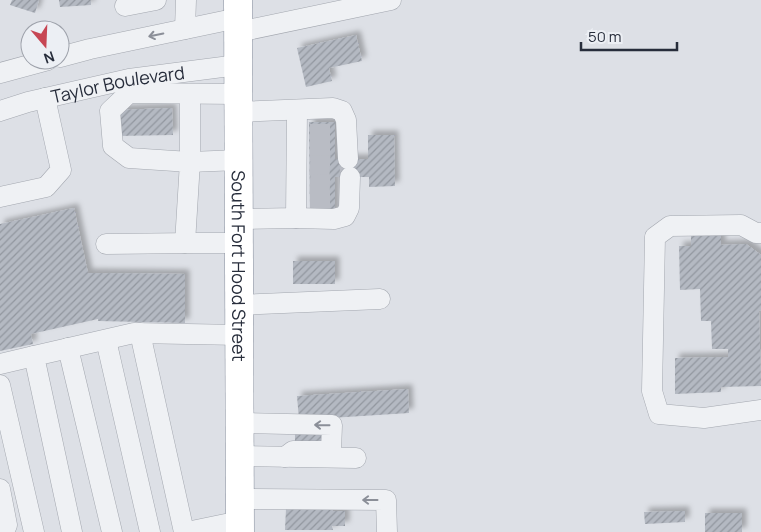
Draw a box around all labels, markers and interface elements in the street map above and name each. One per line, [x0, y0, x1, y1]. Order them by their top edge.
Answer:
north arrow [20, 20, 70, 70]
scale bar [581, 20, 677, 52]
text: 50 m [588, 26, 622, 47]
one-way arrow [148, 31, 164, 40]
text: N [42, 47, 57, 68]
street label: Taylor Boulevard [48, 60, 186, 108]
street label: South Fort Hood Street [227, 170, 251, 362]
one-way arrow [314, 420, 330, 429]
one-way arrow [362, 495, 378, 505]

